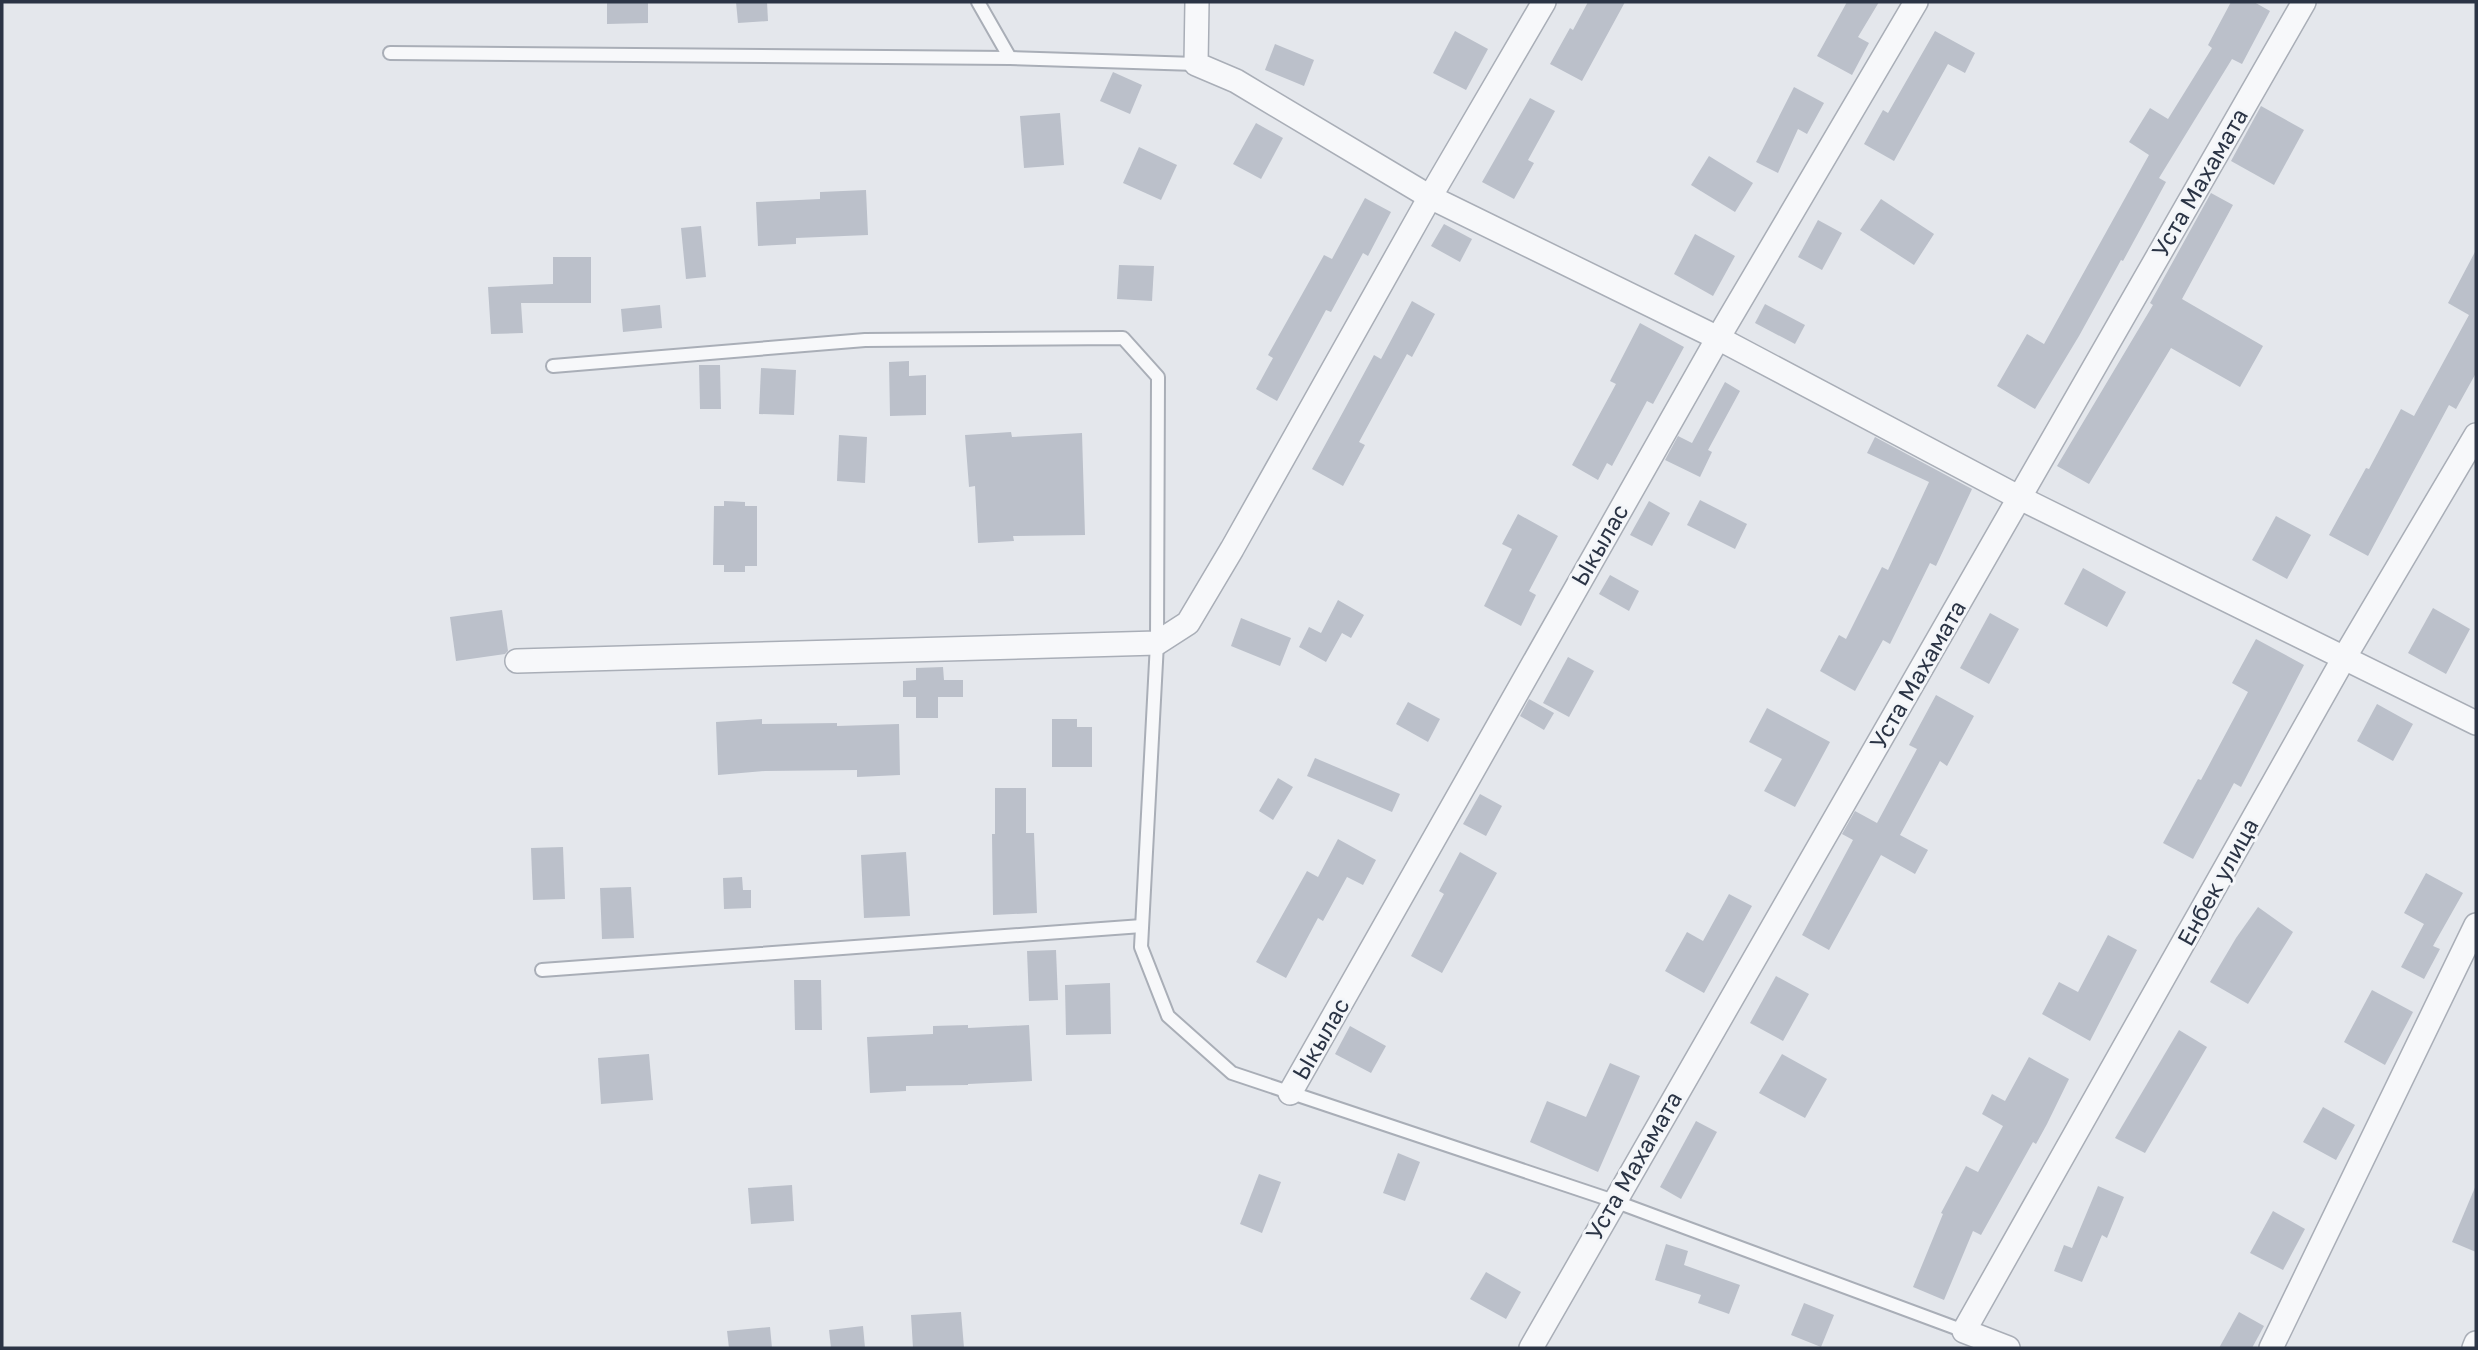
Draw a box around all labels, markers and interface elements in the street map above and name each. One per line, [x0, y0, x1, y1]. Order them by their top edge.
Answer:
street label: Уста Махамата [2145, 103, 2253, 262]
street label: Ыкылас [1565, 499, 1634, 590]
street label: Уста Махамата [1863, 595, 1971, 754]
street label: Енбек улица [2171, 813, 2264, 950]
street label: Ыкылас [1286, 993, 1355, 1084]
street label: Уста Махамата [1579, 1086, 1687, 1245]

